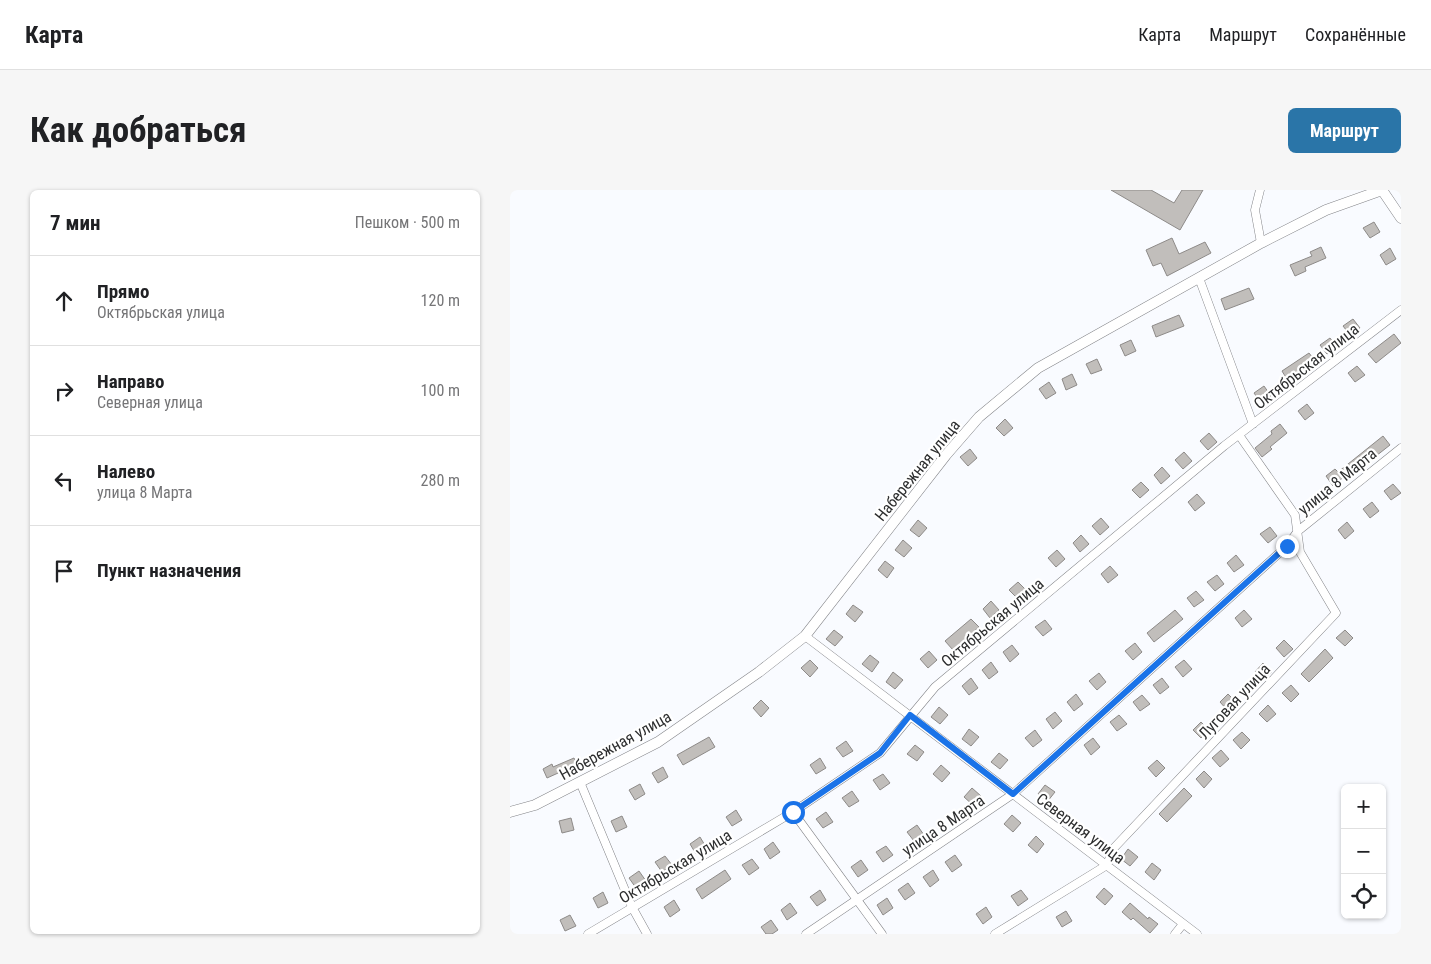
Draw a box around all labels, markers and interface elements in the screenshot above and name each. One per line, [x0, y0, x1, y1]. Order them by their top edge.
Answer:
text: Карта [25, 21, 83, 49]
text: Карта [1138, 24, 1181, 45]
text: Маршрут [1209, 24, 1277, 45]
text: Сохранённые [1305, 24, 1406, 45]
button: Маршрут [1288, 108, 1401, 153]
text: Как добраться [30, 110, 246, 151]
text: 7 мин [50, 211, 100, 235]
text: Пешком · 500 m [355, 213, 460, 232]
text: Прямо [97, 280, 150, 303]
icon: ahead [50, 287, 78, 315]
text: 120 m [421, 291, 460, 310]
text: Октябрьская улица [97, 303, 225, 322]
street label: Октябрьская улица [1250, 320, 1363, 413]
text: Направо [97, 370, 164, 393]
icon: right [50, 377, 78, 405]
text: 100 m [421, 381, 460, 400]
text: Северная улица [97, 393, 203, 412]
street label: Набережная улица [871, 416, 964, 525]
street label: улица 8 Марта [1294, 444, 1380, 519]
text: Налево [97, 460, 155, 483]
icon: left [50, 467, 78, 495]
text: 280 m [421, 471, 460, 490]
text: улица 8 Марта [97, 483, 192, 502]
route end [1276, 535, 1299, 558]
icon: arrive [50, 557, 78, 585]
text: Пункт назначения [97, 559, 241, 582]
street label: Октябрьская улица [937, 574, 1047, 671]
street label: Луговая улица [1195, 660, 1274, 743]
street label: Набережная улица [556, 707, 674, 784]
map controls [1341, 784, 1386, 919]
button: + [1341, 784, 1386, 829]
street label: Северная улица [1033, 789, 1129, 868]
street label: улица 8 Марта [898, 791, 988, 860]
route start [782, 801, 805, 824]
street label: Октябрьская улица [616, 825, 735, 907]
button: − [1341, 829, 1386, 874]
button: locate [1341, 874, 1386, 919]

